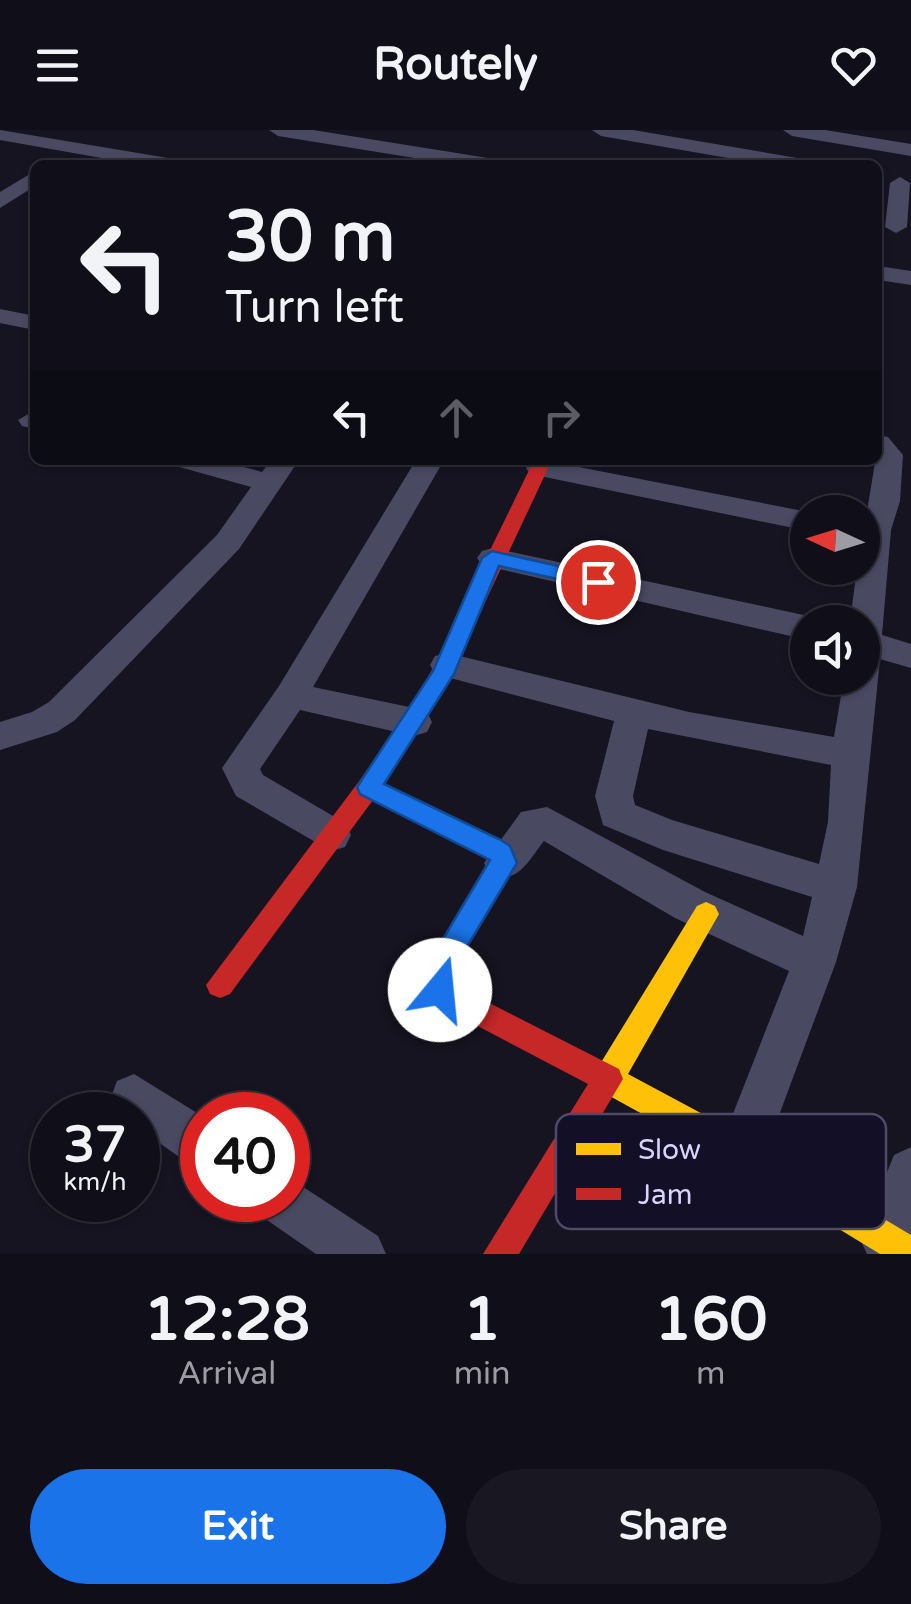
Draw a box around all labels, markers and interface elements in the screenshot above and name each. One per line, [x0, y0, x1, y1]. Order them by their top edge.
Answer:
icon: menu [30, 38, 85, 93]
text: Routely [373, 38, 538, 92]
icon: heart [826, 38, 881, 93]
text: 30 m [225, 196, 395, 280]
icon: left [60, 200, 190, 330]
text: Turn left [225, 281, 404, 335]
icon: left [324, 390, 379, 445]
icon: ahead [429, 390, 484, 445]
icon: right [534, 390, 589, 445]
north arrow [790, 495, 880, 585]
map controls [790, 495, 880, 695]
pin [556, 540, 641, 625]
icon: arrive [571, 555, 626, 610]
button: sound [790, 605, 880, 695]
position arrow [388, 938, 492, 1042]
speed limit sign: 40 [180, 1092, 310, 1222]
legend [556, 1114, 886, 1229]
text: 37 [64, 1115, 126, 1175]
text: Slow [638, 1133, 701, 1167]
text: km/h [64, 1167, 126, 1197]
text: Jam [638, 1178, 693, 1212]
text: 12:28 [144, 1284, 310, 1356]
text: 1 [463, 1284, 501, 1356]
text: 160 [654, 1284, 767, 1356]
text: Arrival [177, 1355, 276, 1393]
text: min [454, 1355, 511, 1393]
text: m [696, 1355, 725, 1393]
button: Exit [30, 1469, 446, 1584]
button: Share [466, 1469, 881, 1584]

